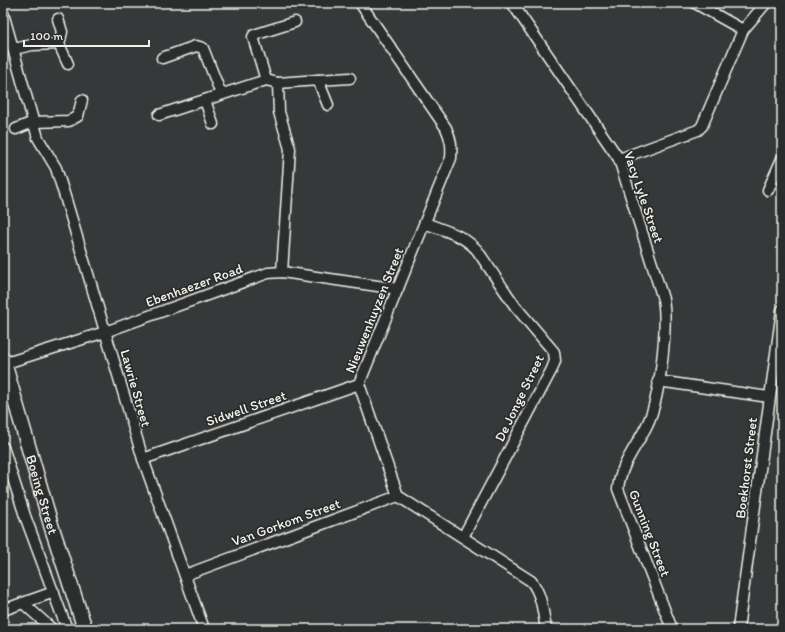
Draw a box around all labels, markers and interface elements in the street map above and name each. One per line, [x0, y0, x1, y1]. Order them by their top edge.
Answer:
scale bar [24, 22, 149, 48]
text: 100 m [30, 29, 63, 43]
street label: Vacy Lyle Street [620, 149, 667, 245]
street label: Nieuwenhuyzen Street [341, 245, 407, 376]
street label: Ebenhaezer Road [143, 260, 245, 311]
street label: Lawrie Street [116, 347, 155, 429]
street label: De Jonge Street [491, 352, 548, 445]
street label: Sidwell Street [204, 387, 289, 430]
street label: Boekhorst Street [732, 417, 761, 520]
street label: Boeing Street [22, 453, 61, 537]
street label: Gunning Street [625, 487, 674, 579]
street label: Van Gorkom Street [229, 495, 343, 550]

